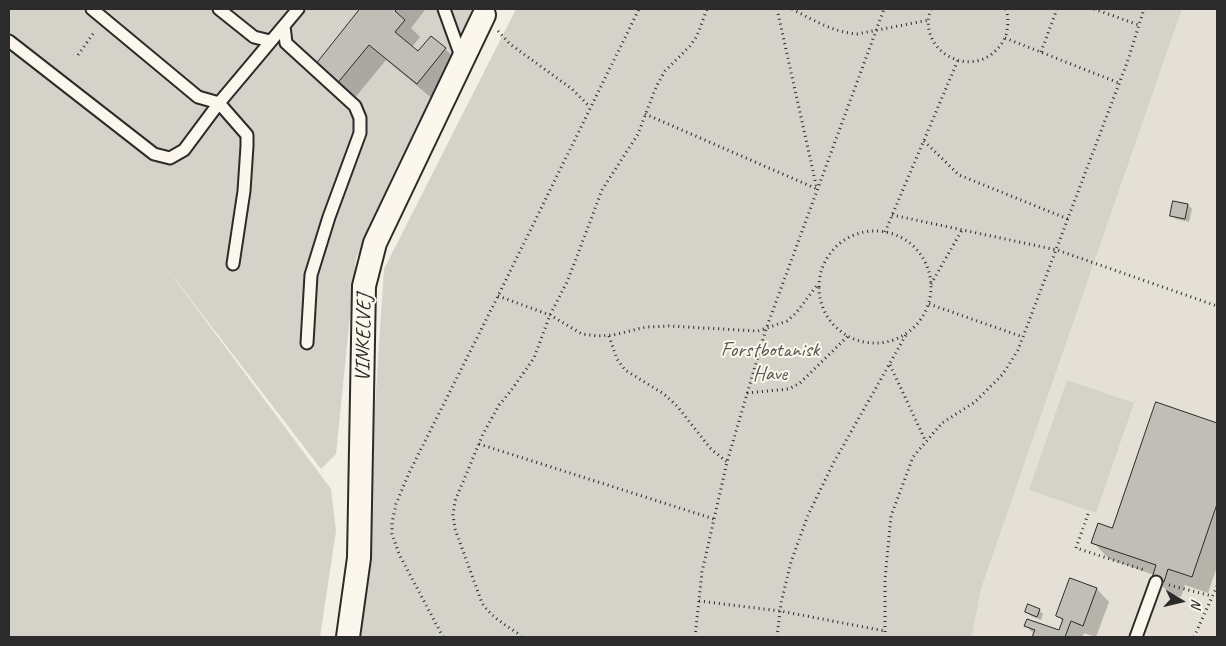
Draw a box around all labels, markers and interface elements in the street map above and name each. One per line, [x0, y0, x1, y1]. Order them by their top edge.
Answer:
street label: VINKELVEJ [351, 294, 377, 382]
park label: Forstbotanisk Have [721, 337, 819, 387]
north arrow [1156, 576, 1206, 626]
text: N [1187, 598, 1205, 609]

